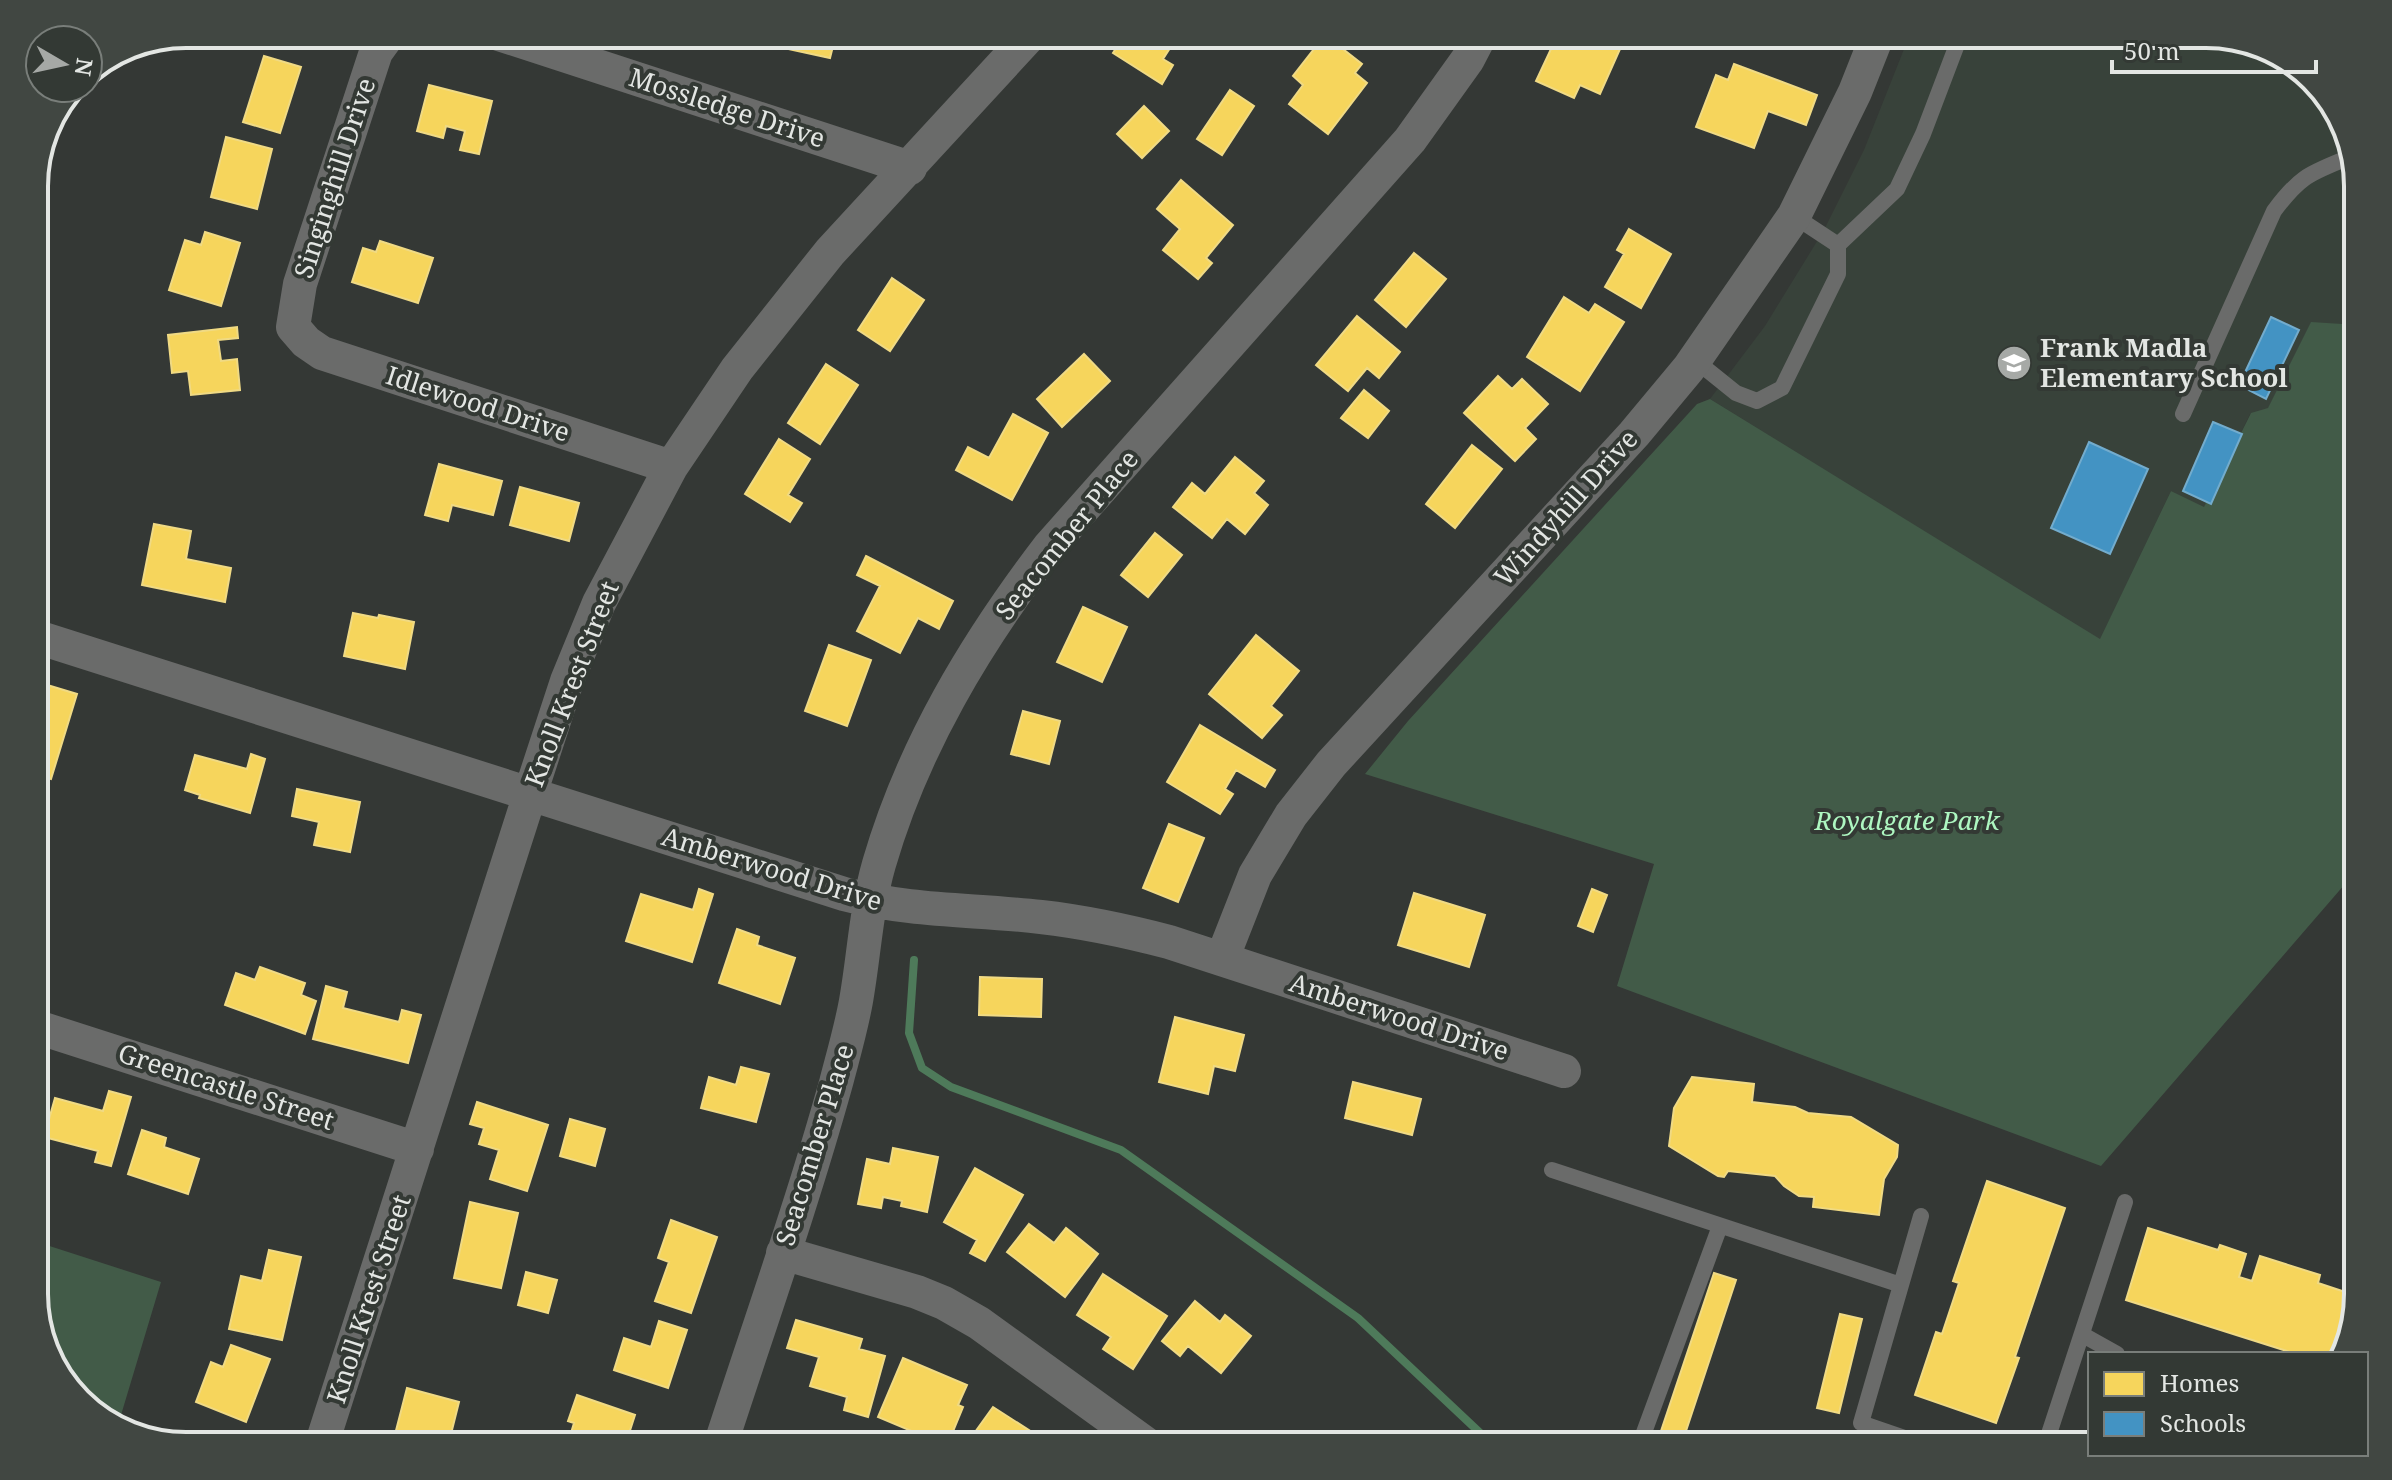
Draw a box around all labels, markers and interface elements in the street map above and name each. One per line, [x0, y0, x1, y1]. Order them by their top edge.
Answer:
north arrow [24, 24, 104, 104]
scale bar [2112, 24, 2316, 74]
text: 50 m [2124, 34, 2180, 67]
text: N [69, 56, 101, 78]
street label: Mossledge Drive [625, 58, 830, 156]
street label: Singinghill Drive [285, 73, 383, 282]
place label: Frank Madla Elementary School [2040, 329, 2288, 395]
school or university icon: Frank Madla Elementary School [1995, 344, 2033, 382]
street label: Idlewood Drive [382, 356, 575, 450]
street label: Windyhill Drive [1485, 421, 1645, 593]
street label: Seacomber Place [986, 442, 1146, 627]
street label: Knoll Krest Street [515, 576, 627, 792]
park label: Royalgate Park [1813, 802, 2001, 838]
street label: Amberwood Drive [658, 817, 887, 919]
street label: Amberwood Drive [1285, 964, 1514, 1068]
street label: Greencastle Street [114, 1034, 339, 1138]
street label: Seacomber Place [766, 1039, 862, 1250]
street label: Knoll Krest Street [317, 1190, 419, 1408]
legend [2088, 1352, 2368, 1456]
text: Homes [2160, 1366, 2239, 1399]
text: Schools [2160, 1406, 2246, 1439]

